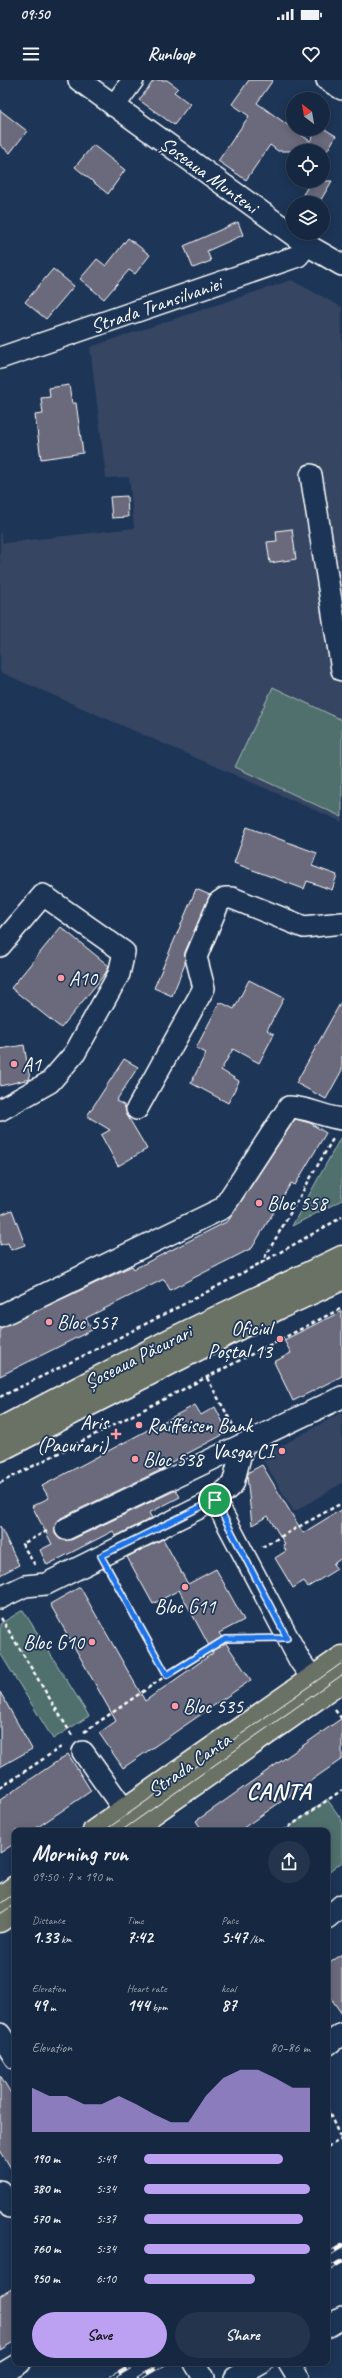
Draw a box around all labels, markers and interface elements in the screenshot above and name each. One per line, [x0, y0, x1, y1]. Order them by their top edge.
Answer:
text: 09:50 [20, 5, 50, 24]
icon: menu [20, 43, 42, 65]
text: Runloop [147, 43, 195, 65]
icon: heart [300, 43, 322, 65]
north arrow [286, 92, 330, 136]
map controls [286, 92, 330, 240]
street label: Șoseaua Munteni [155, 131, 265, 220]
button: locate [286, 144, 330, 188]
button: layers [286, 196, 330, 240]
street label: Strada Transilvaniei [87, 270, 227, 339]
place label: A10 [69, 966, 99, 991]
marker: A10 [56, 973, 66, 983]
place label: A1 [22, 1052, 42, 1077]
marker: A1 [9, 1059, 19, 1069]
place label: Bloc 558 [267, 1191, 329, 1216]
marker: Bloc 558 [254, 1198, 264, 1208]
place label: Bloc 557 [57, 1310, 118, 1335]
place label: Oficiul Poștal 13 [208, 1316, 276, 1364]
marker: Bloc 557 [44, 1317, 54, 1327]
street label: Șoseaua Păcurari [80, 1318, 198, 1395]
marker: Oficiul Poștal 13 [275, 1334, 285, 1344]
place label: Aris (Pacurari) [37, 1410, 110, 1458]
place label: Raiffeisen Bank [147, 1413, 254, 1438]
marker: Raiffeisen Bank [134, 1420, 144, 1430]
marker: Aris (Pacurari) [111, 1429, 121, 1439]
place label: Vasga CI [212, 1439, 279, 1464]
marker: Vasga CI [277, 1446, 287, 1456]
place label: Bloc 538 [143, 1447, 205, 1472]
marker: Bloc 538 [130, 1454, 140, 1464]
pin [198, 1483, 232, 1517]
icon: arrive [204, 1489, 226, 1511]
marker: Bloc G11 [180, 1582, 190, 1592]
place label: Bloc G11 [155, 1594, 216, 1619]
place label: Bloc G10 [23, 1630, 86, 1655]
marker: Bloc G10 [87, 1637, 97, 1647]
place label: Bloc 535 [183, 1694, 244, 1719]
marker: Bloc 535 [170, 1701, 180, 1711]
street label: Strada Canta [143, 1727, 236, 1803]
district label: CANTA [246, 1776, 312, 1806]
text: Morning run [32, 1840, 128, 1868]
button: share [268, 1841, 310, 1883]
text: 09:50 · 7 × 190 m [32, 1869, 113, 1885]
text: Distance [32, 1913, 65, 1927]
text: Time [127, 1913, 144, 1927]
text: Pace [221, 1913, 238, 1927]
text: 1.33 [32, 1927, 58, 1948]
text: 7:42 [127, 1927, 153, 1948]
text: 5:47 [221, 1927, 247, 1948]
text: km [58, 1932, 72, 1946]
text: /km [247, 1932, 264, 1946]
text: Elevation [32, 1981, 66, 1995]
text: Heart rate [127, 1981, 167, 1995]
text: kcal [221, 1981, 236, 1995]
text: 49 [32, 1995, 47, 2016]
text: 144 [127, 1995, 150, 2016]
text: 87 [221, 1995, 237, 2016]
text: m [47, 2000, 56, 2014]
text: bpm [150, 2000, 167, 2014]
text: Elevation [32, 2040, 72, 2056]
text: 80–86 m [270, 2040, 310, 2056]
text: 190 m [32, 2151, 60, 2167]
text: 5:49 [96, 2151, 116, 2167]
text: 380 m [32, 2181, 60, 2197]
text: 5:34 [96, 2181, 116, 2197]
text: 570 m [32, 2211, 60, 2227]
text: 5:37 [96, 2211, 116, 2227]
text: 760 m [32, 2241, 60, 2257]
text: 5:34 [96, 2241, 116, 2257]
text: 950 m [32, 2271, 60, 2287]
text: 6:10 [96, 2271, 116, 2287]
button: Save [32, 2312, 167, 2358]
button: Share [175, 2312, 310, 2358]

